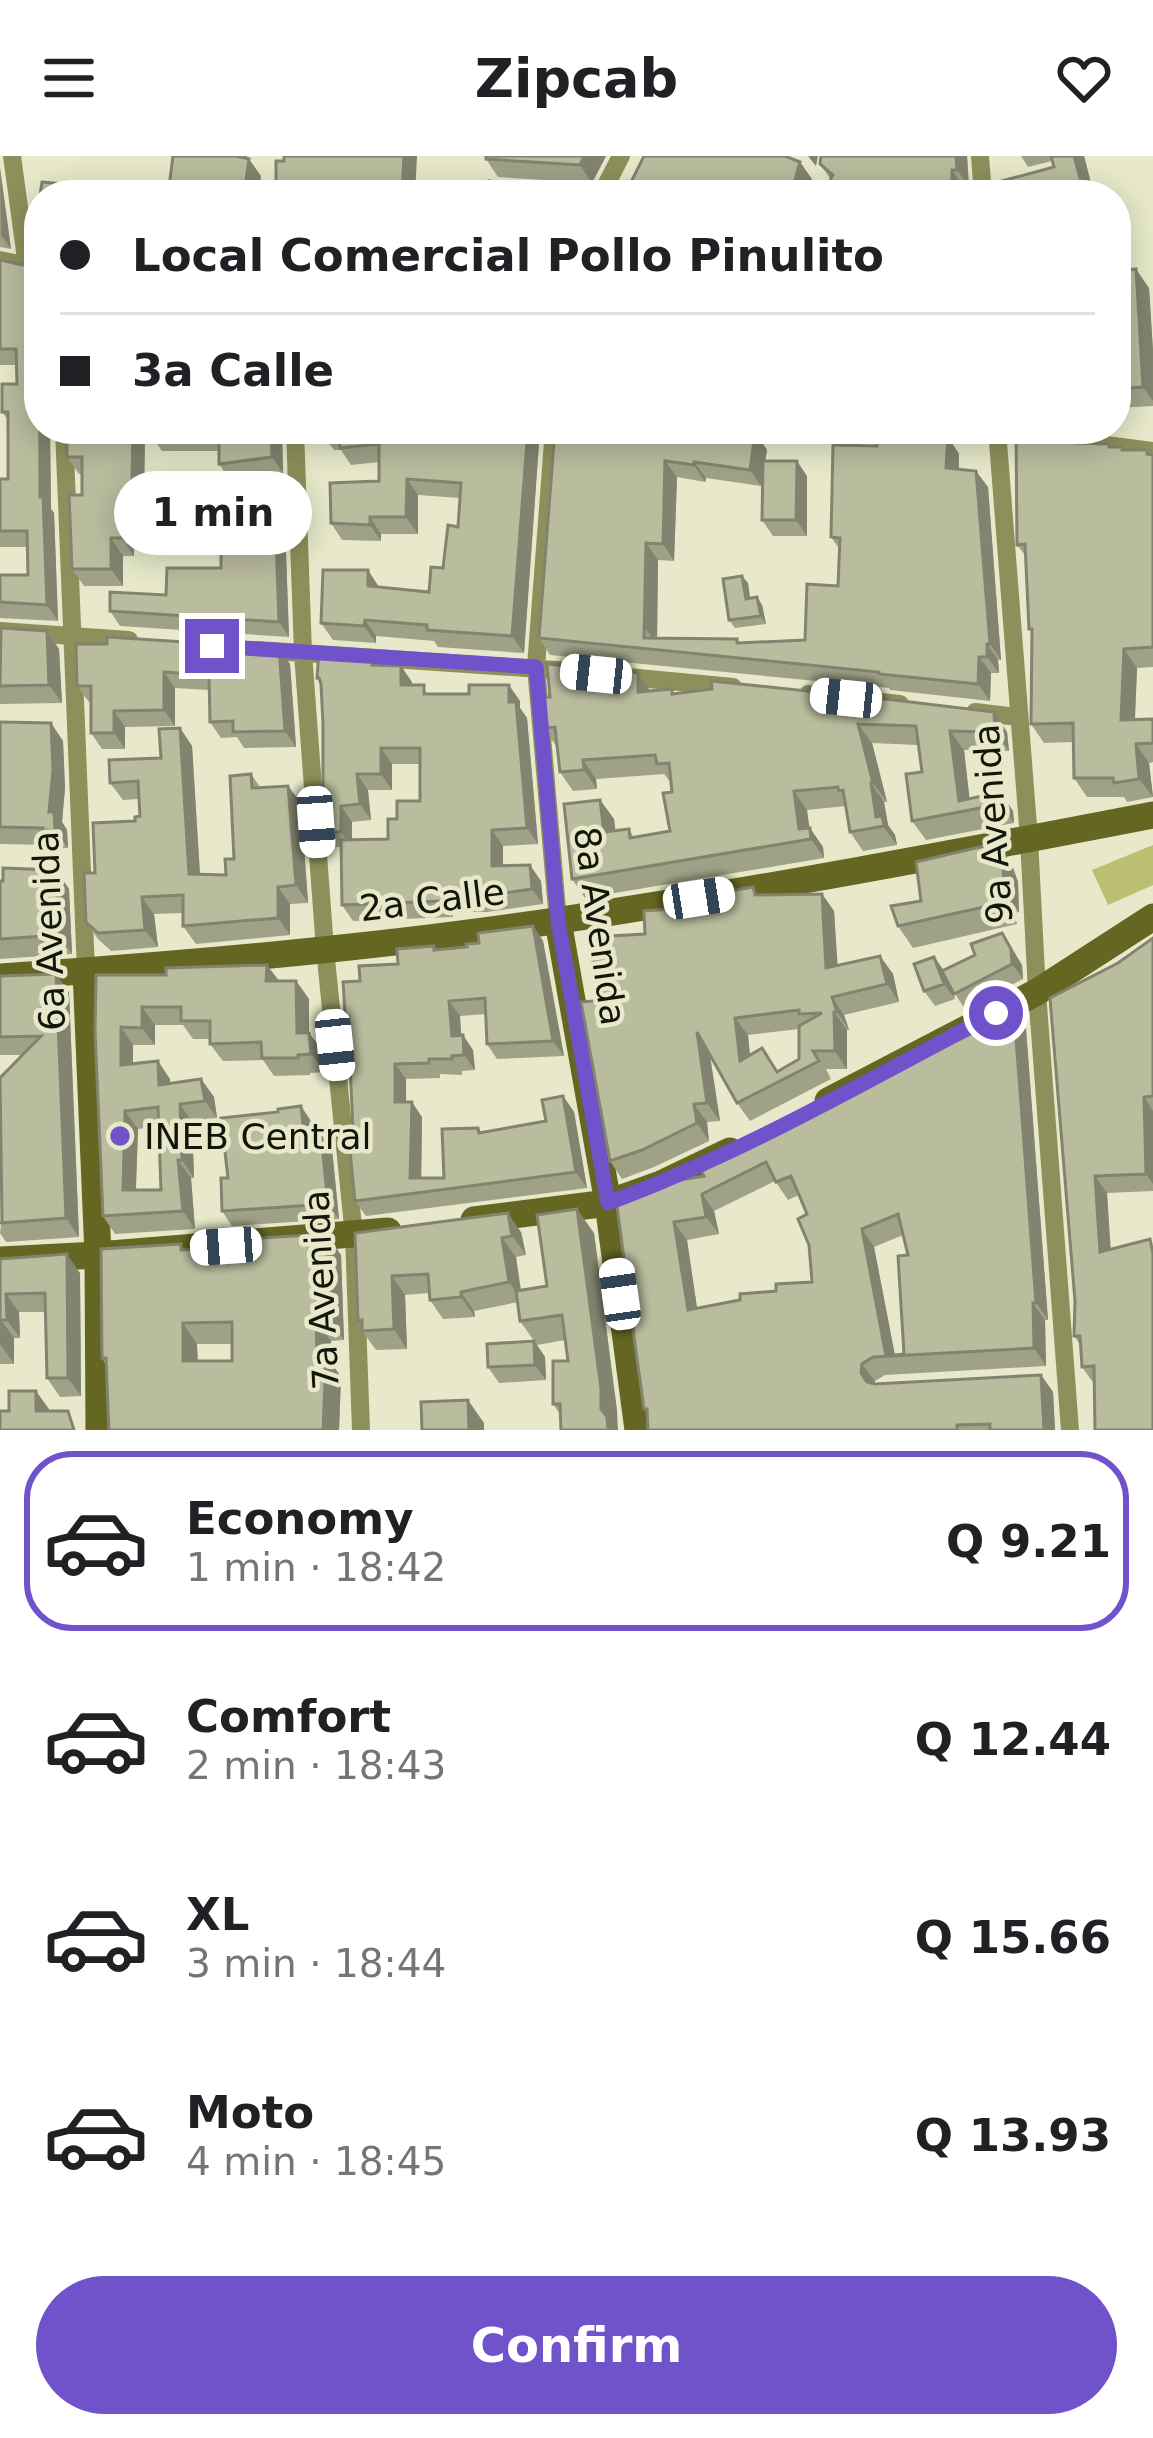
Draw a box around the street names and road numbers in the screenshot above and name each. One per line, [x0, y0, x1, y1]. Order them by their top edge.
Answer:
street label: 9a Avenida [966, 723, 1020, 925]
street label: 8a Avenida [566, 824, 634, 1028]
street label: 6a Avenida [25, 830, 73, 1032]
street label: 2a Calle [357, 871, 507, 929]
street label: 7a Avenida [295, 1189, 347, 1391]

